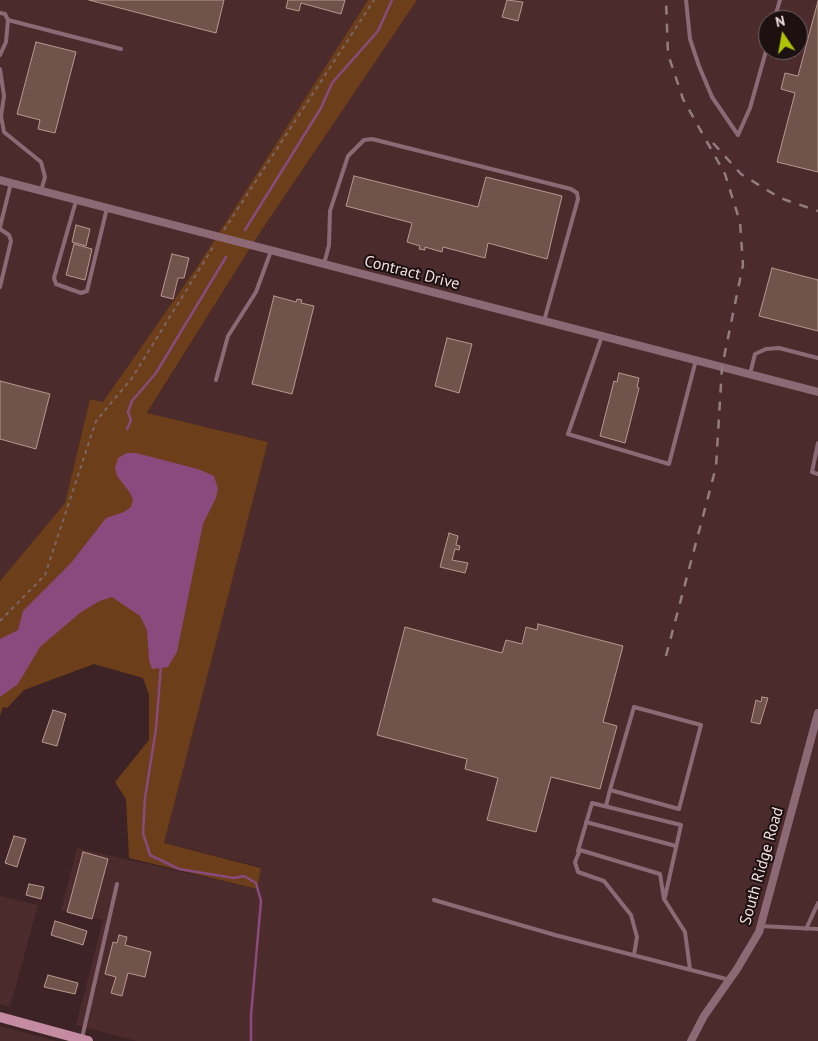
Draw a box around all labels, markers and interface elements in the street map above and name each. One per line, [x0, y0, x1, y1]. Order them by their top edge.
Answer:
north arrow [758, 10, 808, 60]
text: N [774, 12, 786, 31]
street label: Contract Drive [362, 252, 462, 294]
street label: South Ridge Road [736, 805, 788, 927]

